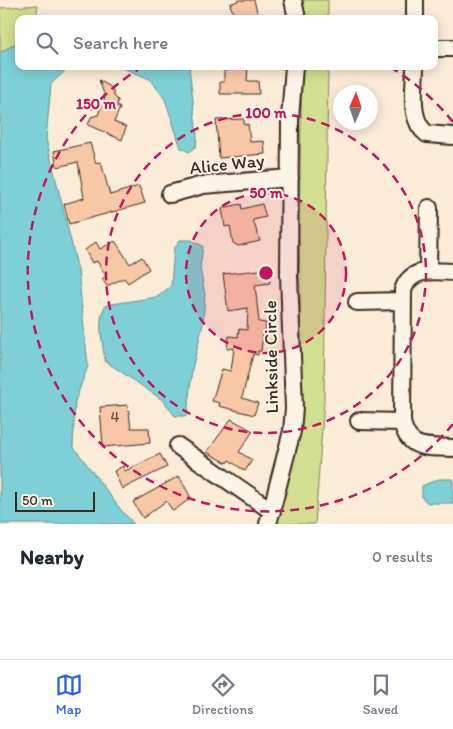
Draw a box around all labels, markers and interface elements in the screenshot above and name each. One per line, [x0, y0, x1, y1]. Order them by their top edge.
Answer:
search box [15, 15, 438, 70]
icon: search [33, 29, 61, 57]
text: Search here [73, 31, 168, 54]
north arrow [333, 85, 378, 130]
text: 150 m [76, 95, 116, 113]
text: 100 m [245, 104, 287, 122]
street label: Alice Way [188, 149, 266, 179]
text: 50 m [249, 184, 283, 202]
centre of rings [257, 264, 275, 282]
street label: Linkside Circle [259, 300, 283, 414]
house number: 4 [110, 408, 120, 426]
scale bar [15, 489, 95, 512]
text: 50 m [22, 492, 53, 509]
text: Nearby [20, 544, 84, 569]
text: 0 results [372, 547, 433, 566]
tab: Map [55, 671, 83, 718]
tab: Directions [192, 671, 253, 718]
tab: Saved [363, 671, 398, 718]

